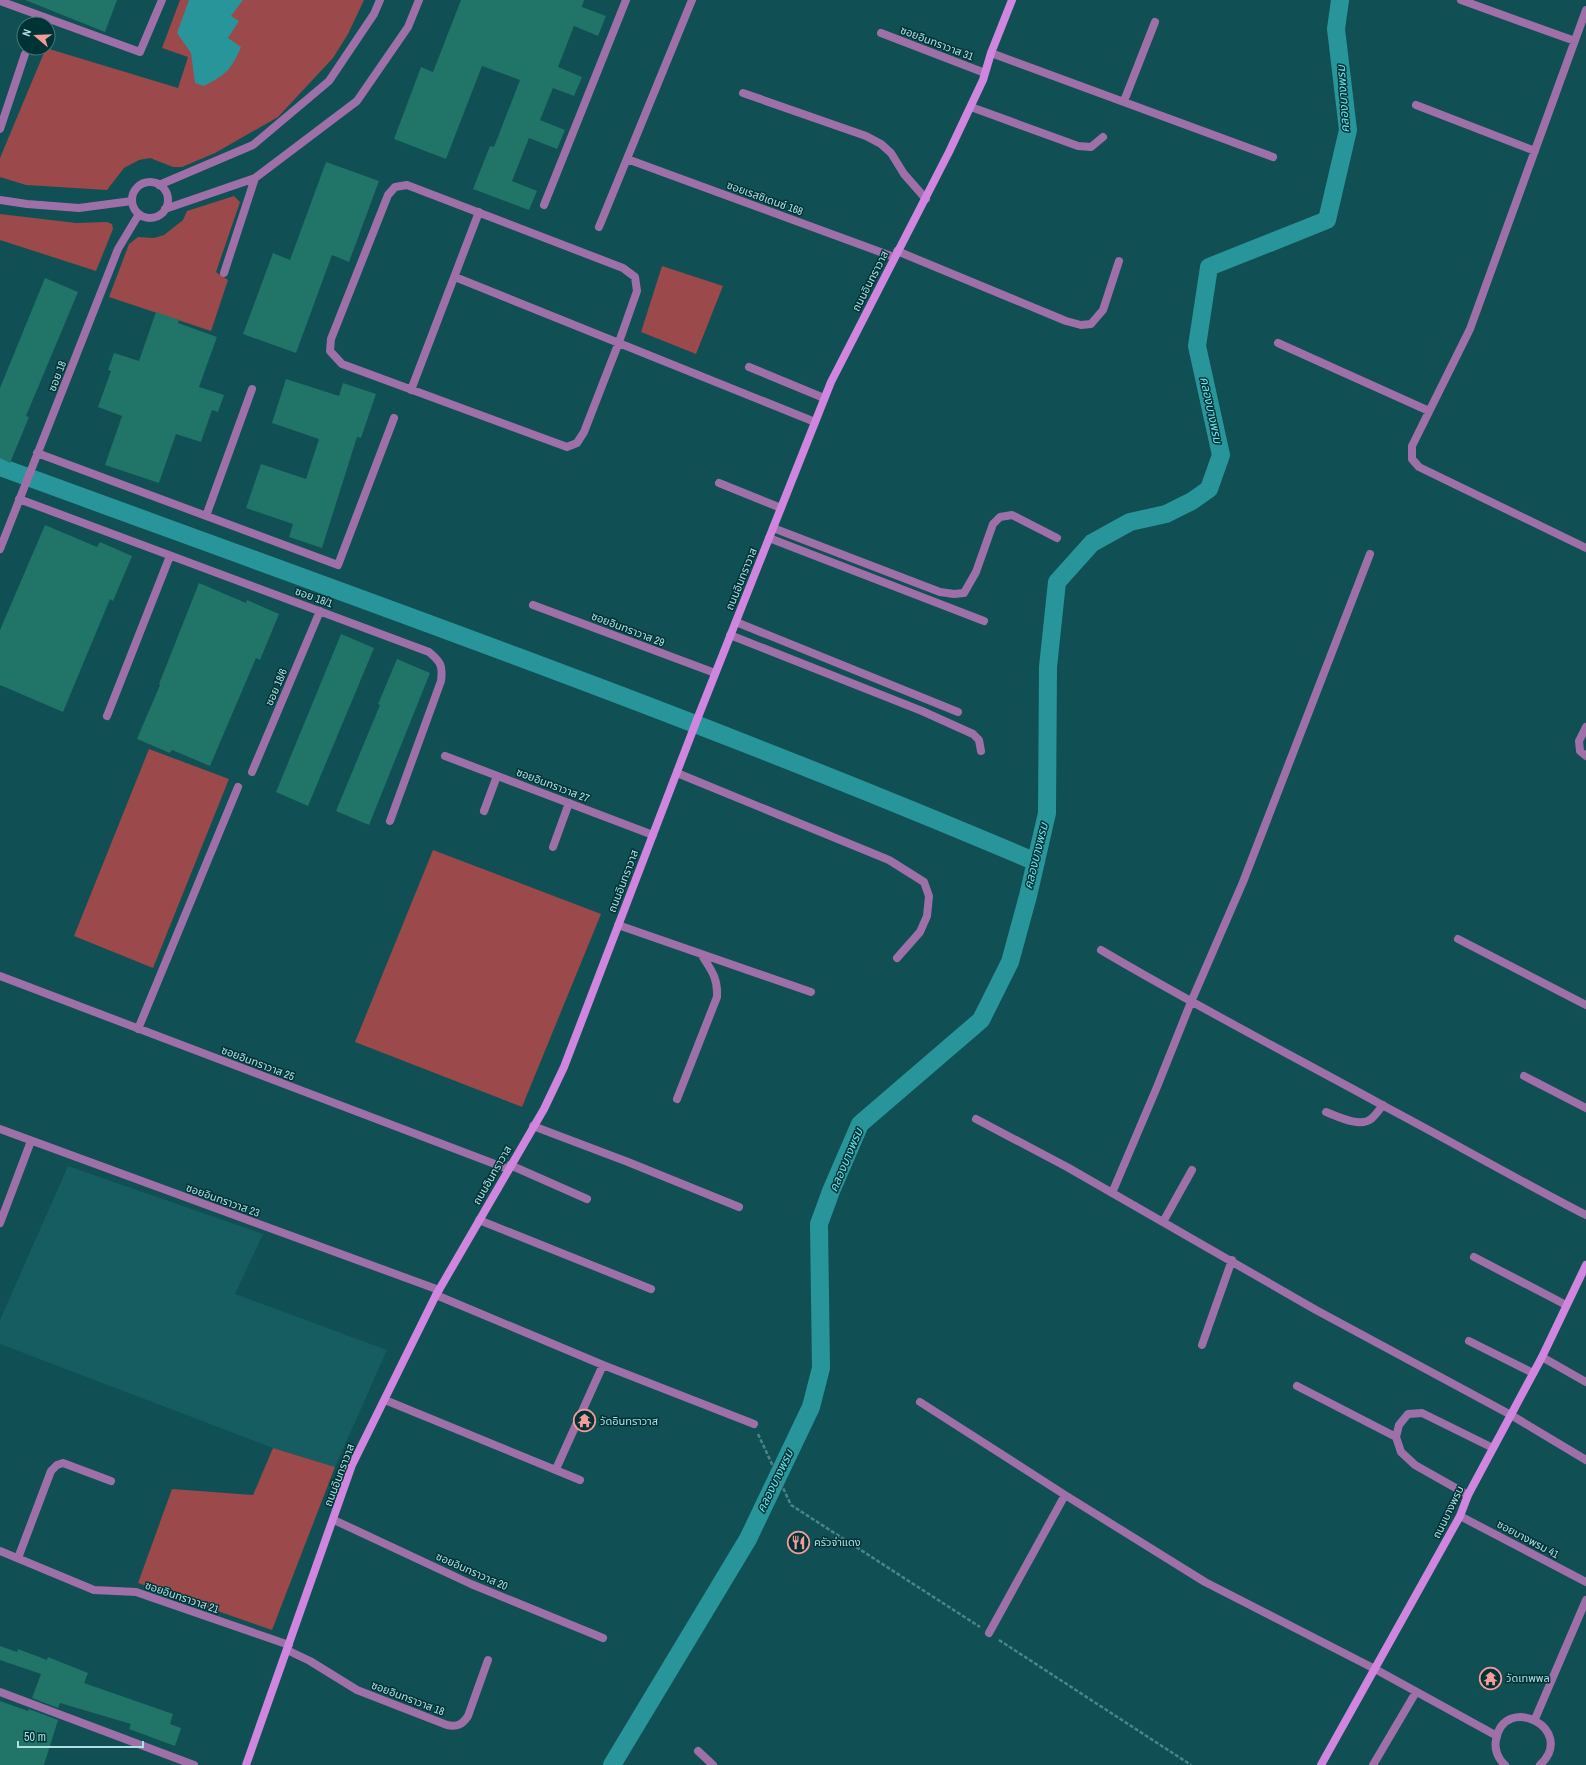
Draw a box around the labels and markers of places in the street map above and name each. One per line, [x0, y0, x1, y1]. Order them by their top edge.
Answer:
temple icon: วัดอินทราวาส [572, 1408, 598, 1434]
place label: วัดอินทราวาส [600, 1414, 658, 1428]
restaurant icon: ครัวจ่าแดง [785, 1529, 811, 1555]
place label: ครัวจ่าแดง [814, 1535, 861, 1549]
temple icon: วัดเทพพล [1477, 1665, 1503, 1691]
place label: วัดเทพพล [1506, 1671, 1550, 1685]

